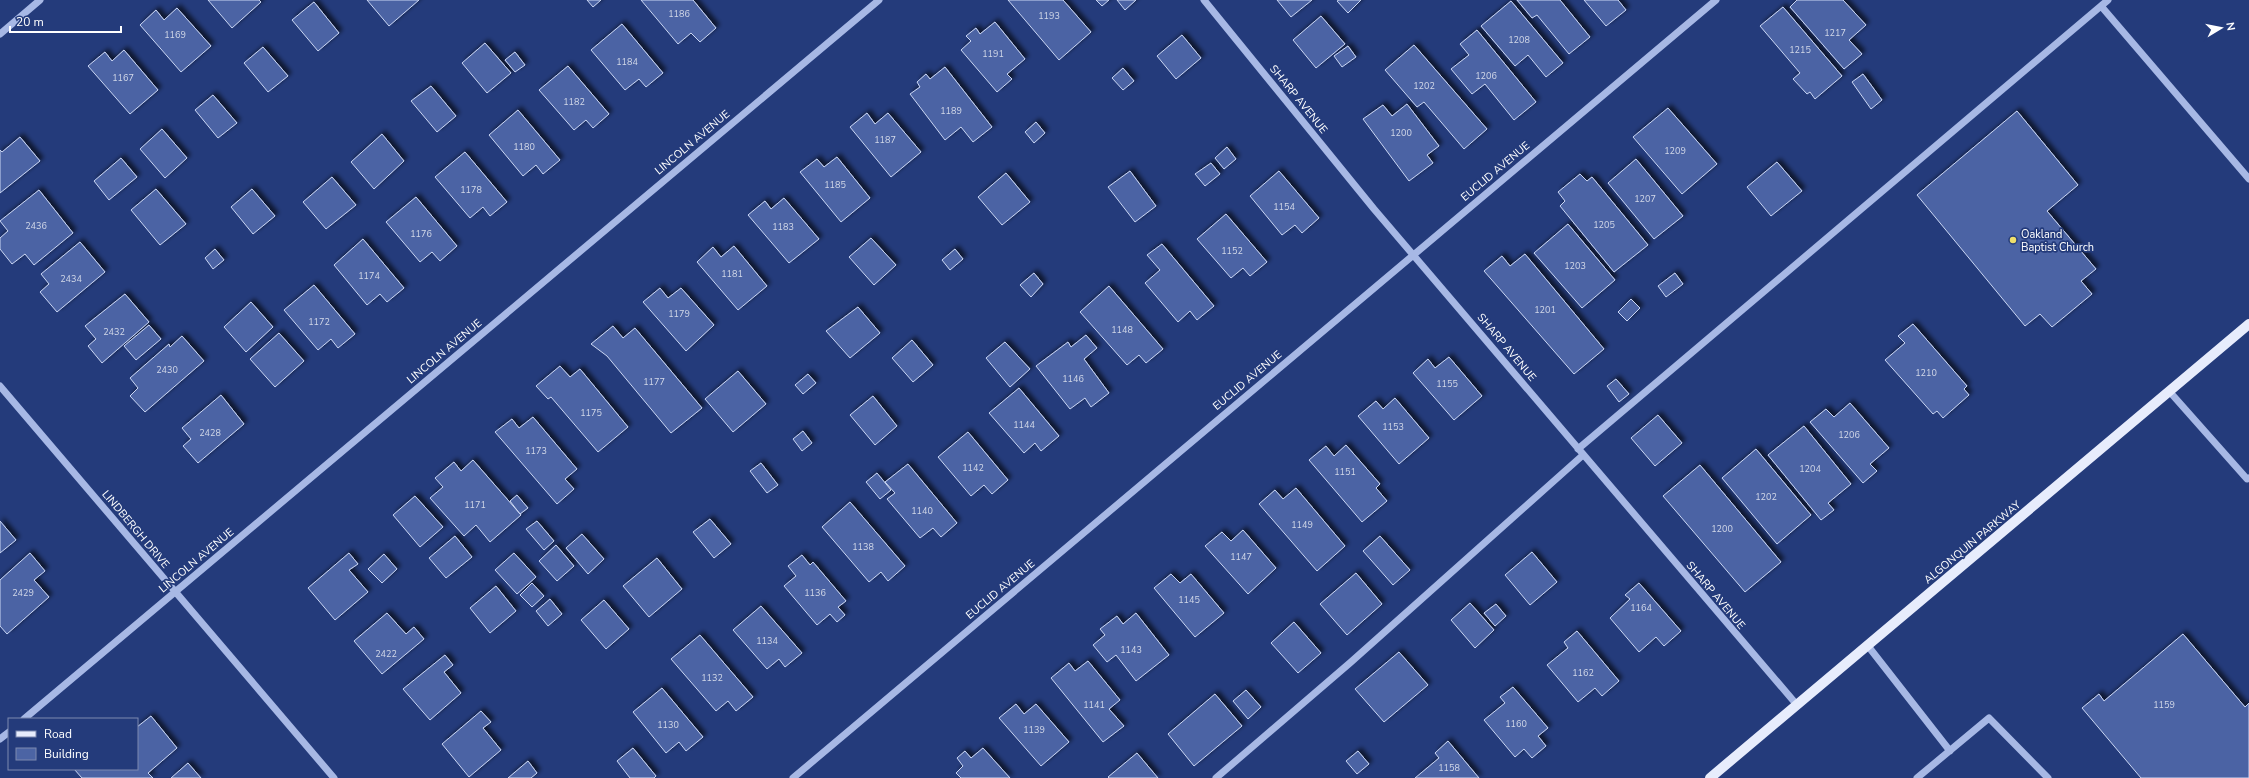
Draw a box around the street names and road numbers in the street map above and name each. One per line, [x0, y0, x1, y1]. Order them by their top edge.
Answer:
street label: SHARP AVENUE [1266, 62, 1331, 137]
street label: LINCOLN AVENUE [652, 107, 733, 178]
street label: EUCLID AVENUE [1458, 138, 1533, 205]
street label: SHARP AVENUE [1474, 310, 1539, 384]
street label: LINCOLN AVENUE [404, 316, 485, 387]
street label: EUCLID AVENUE [1210, 347, 1285, 414]
street label: LINDBERGH DRIVE [98, 487, 173, 572]
street label: ALGONQUIN PARKWAY [1921, 497, 2024, 587]
street label: LINCOLN AVENUE [156, 525, 237, 596]
street label: EUCLID AVENUE [963, 556, 1038, 623]
street label: SHARP AVENUE [1683, 558, 1748, 632]

